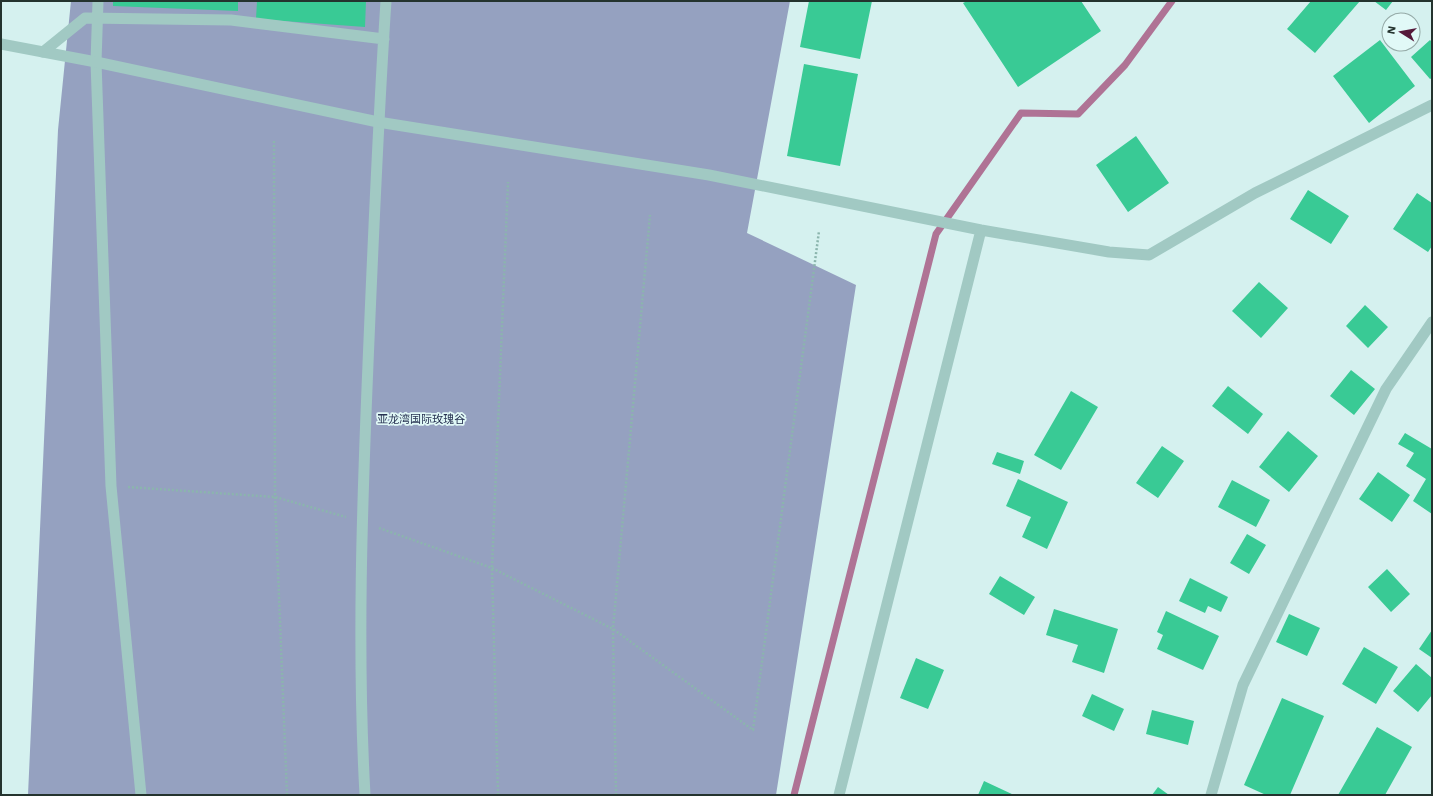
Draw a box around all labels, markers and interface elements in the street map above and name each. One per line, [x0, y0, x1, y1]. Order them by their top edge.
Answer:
north arrow [1381, 12, 1421, 52]
text: N [1385, 25, 1399, 35]
park label: 亚龙湾国际玫瑰谷 [377, 413, 465, 426]

